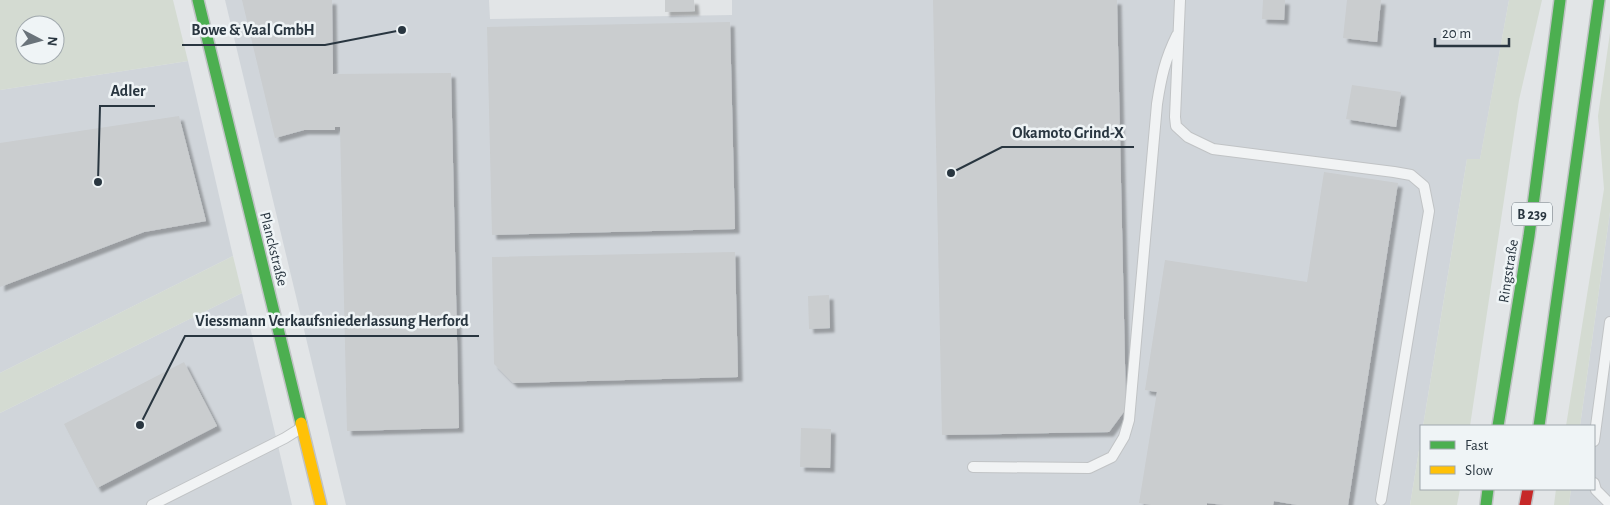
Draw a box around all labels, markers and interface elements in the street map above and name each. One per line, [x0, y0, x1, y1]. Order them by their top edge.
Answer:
callout: Bowe & Vaal GmbH [182, 14, 325, 45]
north arrow [15, 15, 65, 65]
scale bar [1435, 15, 1509, 47]
text: Bowe & Vaal GmbH [191, 22, 315, 38]
text: 20 m [1442, 26, 1471, 41]
text: N [44, 36, 59, 47]
callout: Adler [100, 75, 155, 106]
text: Adler [110, 83, 146, 99]
callout: Okamoto Grind-X [1002, 116, 1134, 147]
text: Okamoto Grind-X [1012, 125, 1124, 141]
road number: B 239 [1512, 202, 1552, 225]
street label: Planckstraße [257, 211, 290, 288]
street label: Ringstraße [1496, 238, 1521, 304]
callout: Viessmann Verkaufsniederlassung Herford [185, 305, 479, 336]
text: Viessmann Verkaufsniederlassung Herford [195, 313, 469, 329]
legend [1420, 425, 1595, 490]
text: Fast [1465, 438, 1489, 453]
text: Slow [1465, 463, 1493, 478]

